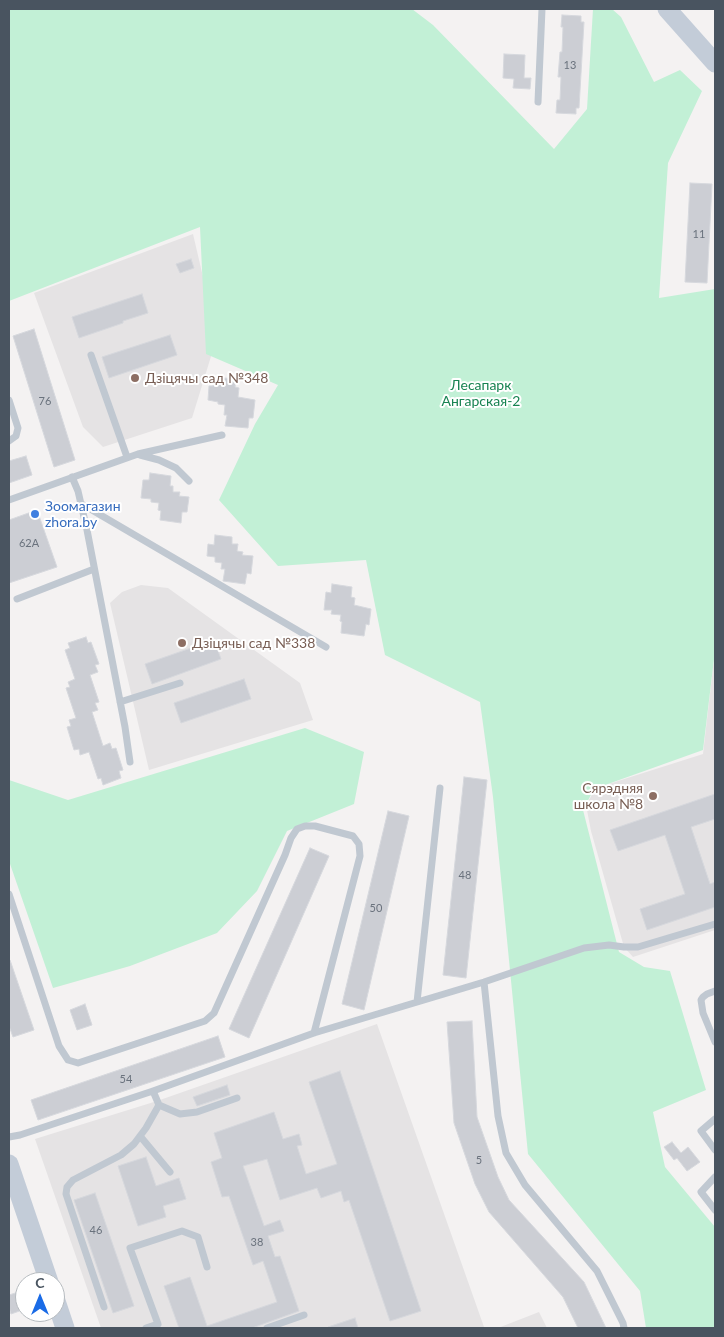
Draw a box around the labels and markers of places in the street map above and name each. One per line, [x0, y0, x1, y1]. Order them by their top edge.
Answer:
place label: Дзіцячы сад №348 [145, 370, 268, 386]
marker: Дзіцячы сад №348 [129, 372, 141, 384]
place label: Зоомагазин zhora.by [45, 498, 121, 530]
marker: Зоомагазин zhora.by [29, 508, 41, 520]
place label: Дзіцячы сад №338 [192, 635, 315, 651]
marker: Дзіцячы сад №338 [176, 637, 188, 649]
place label: Сярэдняя школа №8 [574, 780, 643, 812]
marker: Сярэдняя школа №8 [647, 790, 659, 802]

